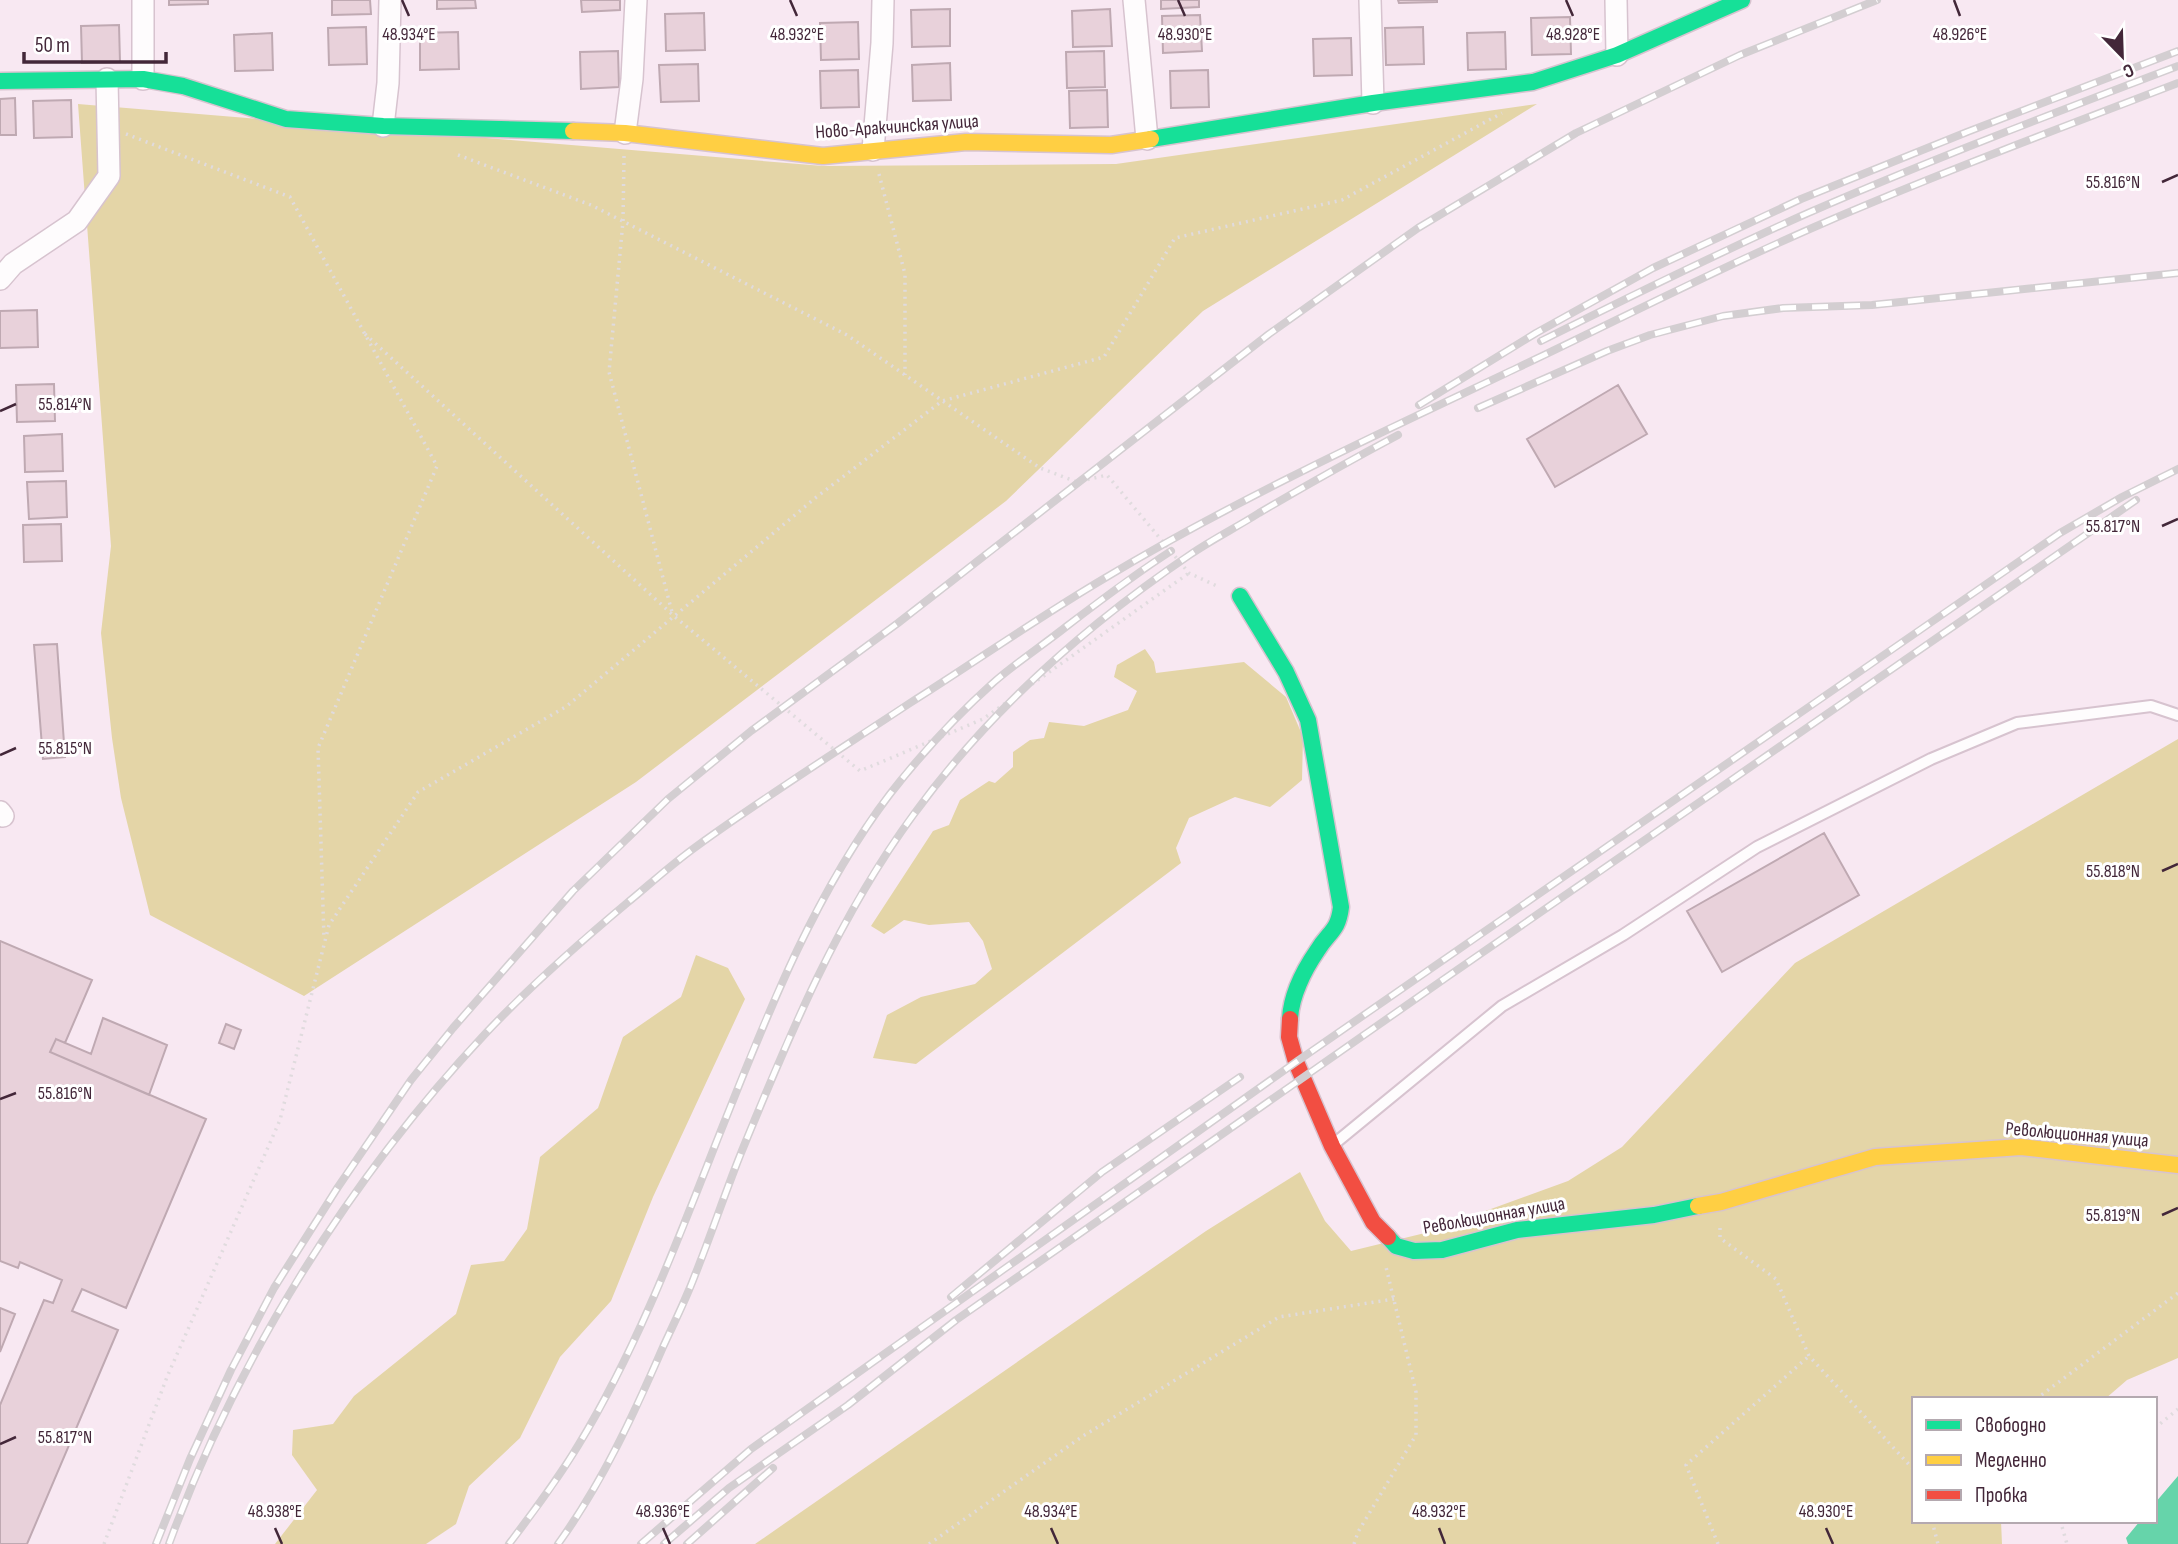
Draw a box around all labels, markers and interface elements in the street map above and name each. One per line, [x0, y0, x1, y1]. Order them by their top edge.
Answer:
scale bar [24, 21, 166, 65]
north arrow [2087, 21, 2157, 91]
text: 48.934°E [382, 24, 436, 45]
text: 48.932°E [770, 24, 824, 45]
text: 48.930°E [1158, 24, 1212, 45]
text: 48.928°E [1546, 24, 1600, 45]
text: 48.926°E [1933, 24, 1987, 45]
text: 50 m [35, 33, 70, 58]
text: С [2119, 58, 2137, 83]
street label: Ново-Аракчинская улица [814, 110, 980, 144]
text: 55.816°N [2086, 172, 2140, 193]
text: 55.814°N [38, 394, 92, 415]
text: 55.817°N [2086, 516, 2140, 537]
text: 55.815°N [38, 738, 92, 759]
text: 55.818°N [2086, 861, 2140, 882]
text: 55.816°N [38, 1083, 92, 1104]
street label: Революционная улица [2005, 1117, 2149, 1153]
street label: Революционная улица [1421, 1192, 1567, 1240]
text: 55.819°N [2086, 1205, 2140, 1226]
legend [1912, 1397, 2157, 1523]
text: Свободно [1975, 1413, 2046, 1438]
text: 55.817°N [38, 1427, 92, 1448]
text: Медленно [1975, 1448, 2047, 1473]
text: Пробка [1975, 1483, 2028, 1508]
text: 48.938°E [248, 1501, 302, 1522]
text: 48.936°E [636, 1501, 690, 1522]
text: 48.934°E [1024, 1501, 1078, 1522]
text: 48.932°E [1412, 1501, 1466, 1522]
text: 48.930°E [1799, 1501, 1853, 1522]

